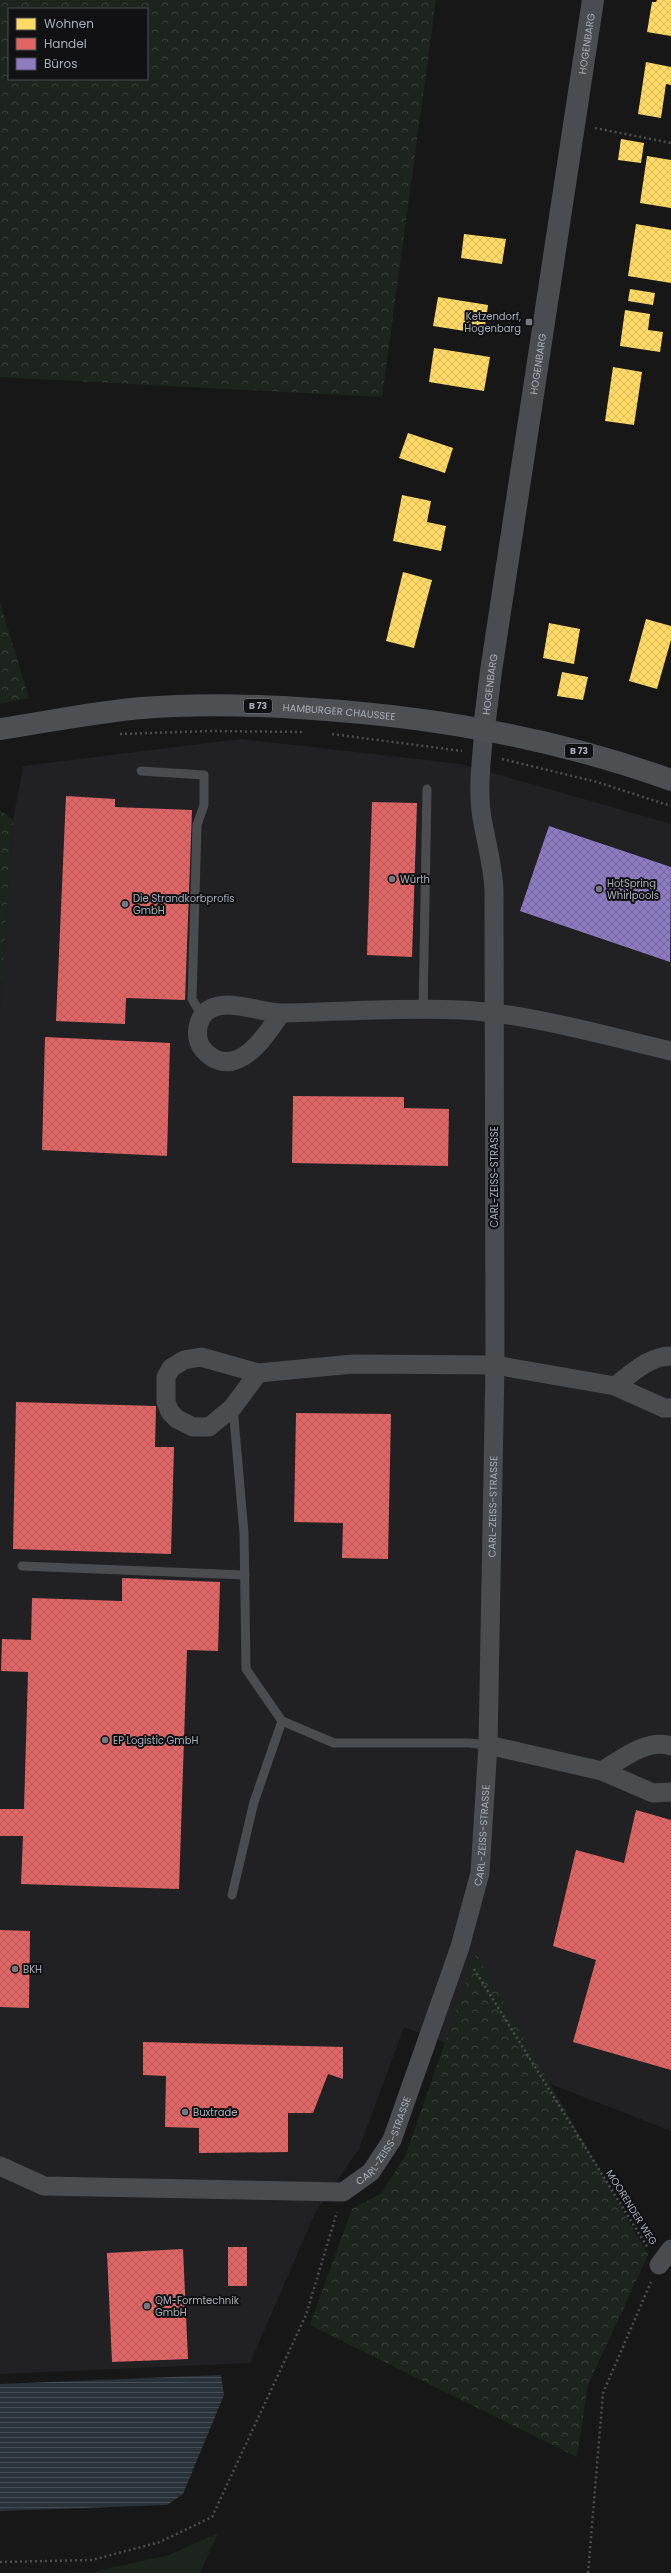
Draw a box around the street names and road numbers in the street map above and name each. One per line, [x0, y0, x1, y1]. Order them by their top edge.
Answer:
street label: HOGENBARG [575, 12, 599, 75]
street label: HOGENBARG [526, 332, 550, 396]
street label: HOGENBARG [479, 653, 502, 716]
road number: B 73 [244, 699, 272, 713]
street label: HAMBURGER CHAUSSEE [282, 700, 396, 724]
road number: B 73 [565, 744, 593, 758]
street label: CARL-ZEISS-STRASSE [487, 1126, 502, 1228]
street label: CARL-ZEISS-STRASSE [484, 1456, 501, 1558]
street label: CARL-ZEISS-STRASSE [470, 1784, 494, 1888]
street label: CARL-ZEISS-STRASSE [353, 2094, 415, 2189]
street label: MOORENDER WEG [602, 2167, 661, 2248]

